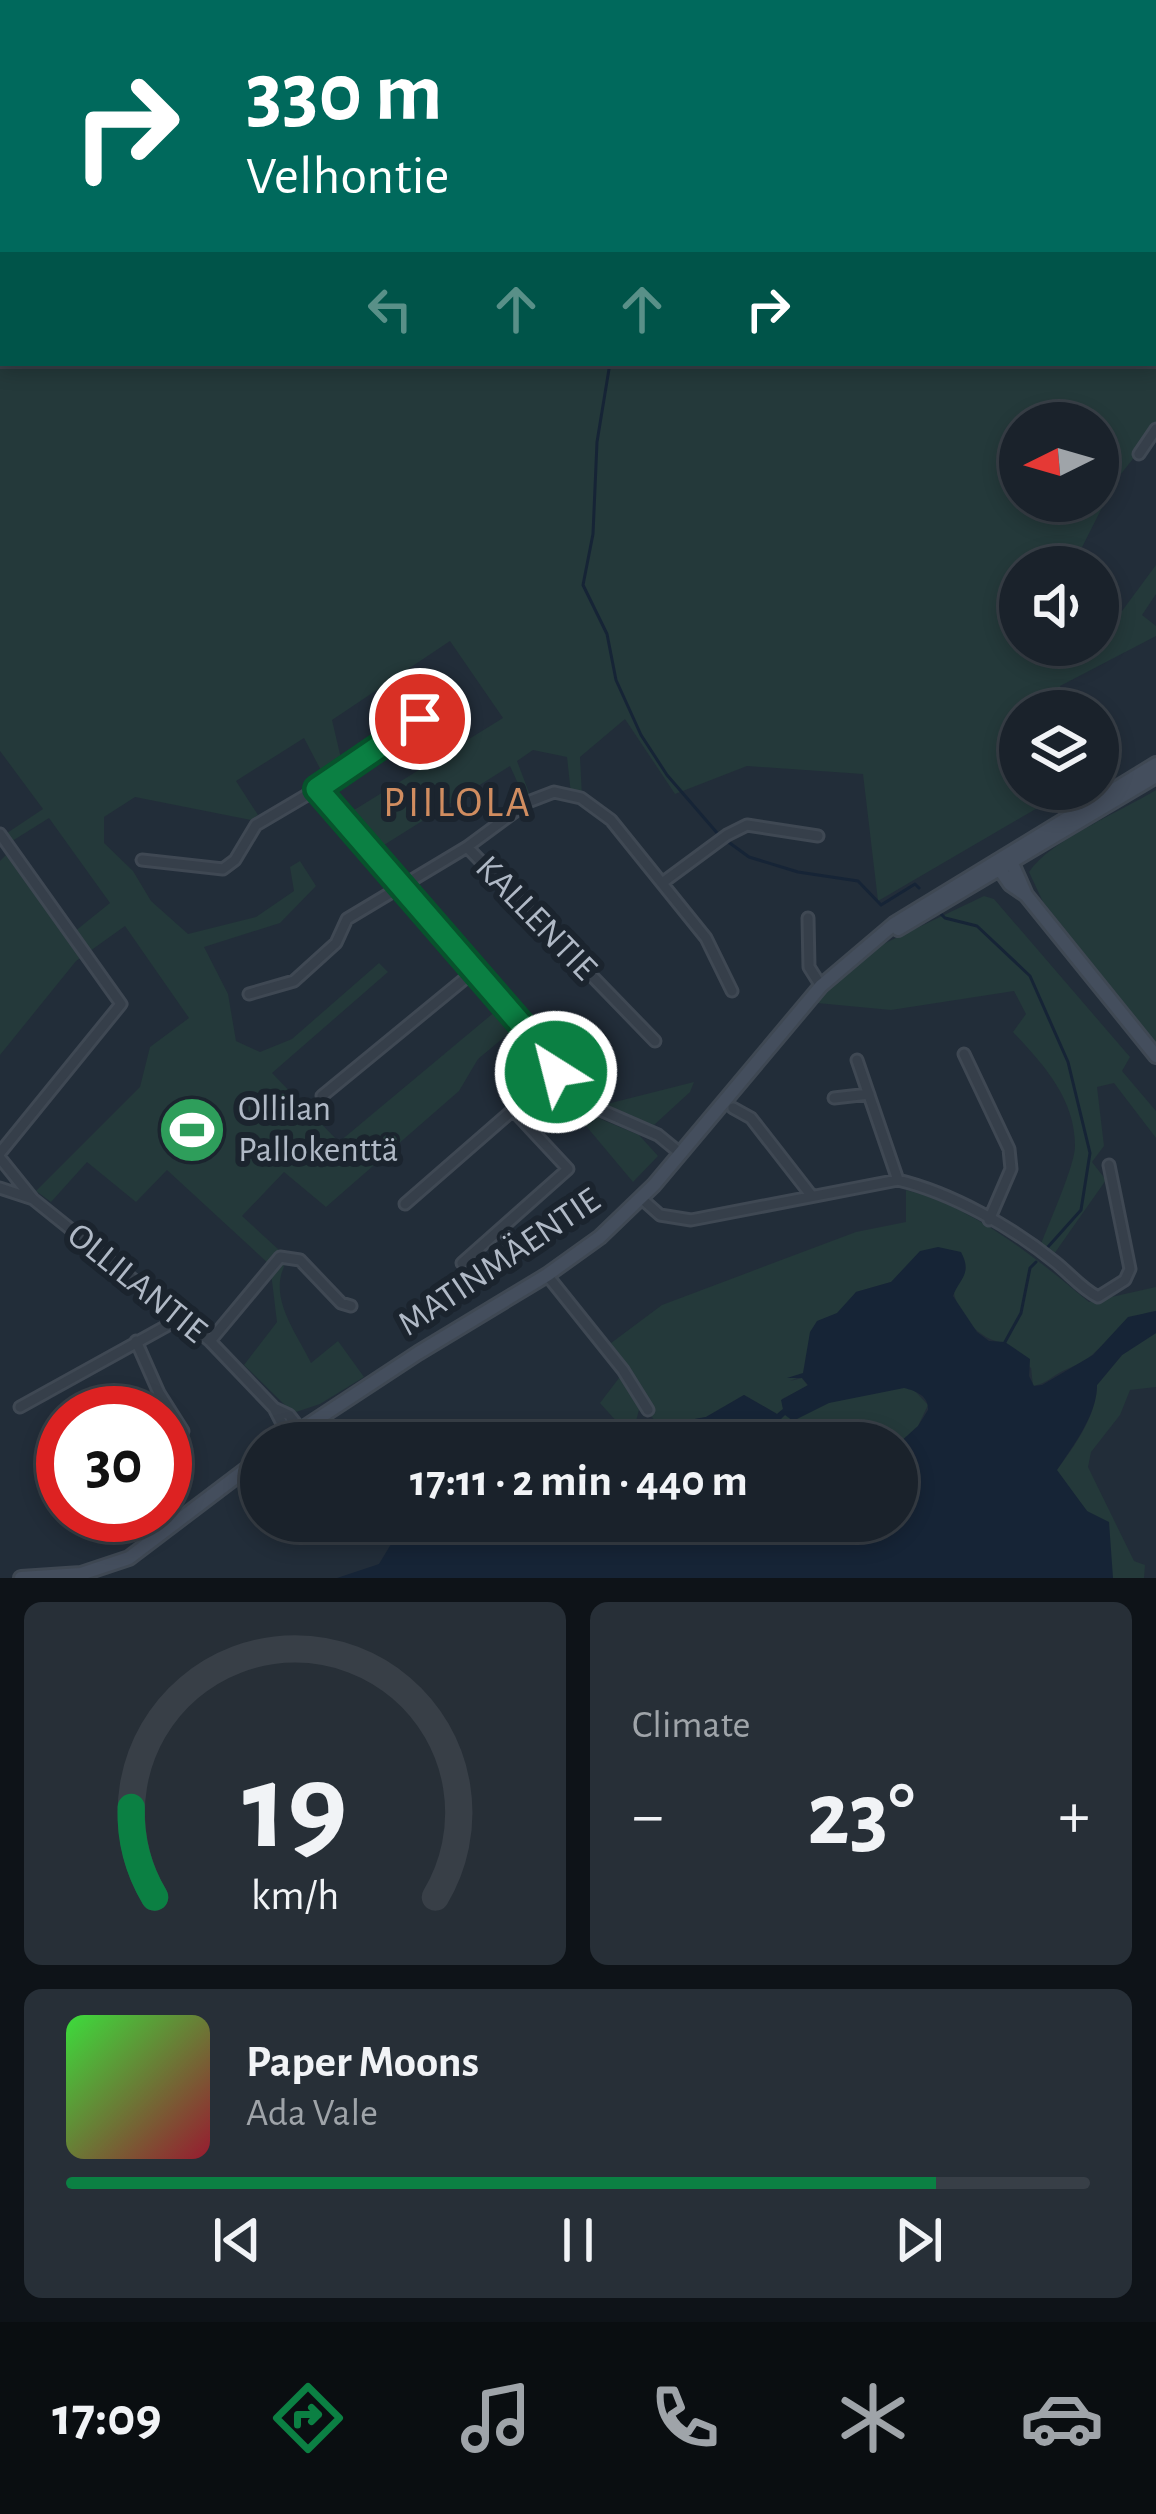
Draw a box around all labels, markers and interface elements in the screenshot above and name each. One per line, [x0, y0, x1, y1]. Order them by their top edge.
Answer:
icon: right [48, 48, 204, 204]
text: 330 m [246, 52, 443, 136]
text: Velhontie [246, 150, 449, 204]
icon: left [357, 276, 423, 342]
icon: ahead [483, 276, 549, 342]
icon: ahead [609, 276, 675, 342]
icon: right [735, 276, 801, 342]
north arrow [999, 402, 1119, 522]
map controls [999, 402, 1119, 810]
button: sound [999, 546, 1119, 666]
pin [369, 668, 471, 770]
icon: arrive [387, 686, 453, 752]
button: layers [999, 690, 1119, 810]
district label: PIILOLA [383, 782, 533, 824]
street label: KALLENTIE [469, 849, 603, 987]
position arrow [493, 1009, 619, 1135]
place label: Ollilan Pallokenttä [238, 1091, 399, 1168]
sports icon: Ollilan Pallokenttä [157, 1095, 227, 1165]
street label: MATINMÄENTIE [391, 1180, 606, 1342]
street label: OLLILANTIE [61, 1216, 213, 1350]
speed limit sign: 30 [36, 1386, 192, 1542]
text: 17:11 · 2 min · 440 m [410, 1459, 748, 1504]
text: Climate [632, 1706, 750, 1745]
text: 19 [242, 1746, 348, 1871]
text: 23° [807, 1771, 915, 1861]
text: − [632, 1783, 664, 1849]
text: + [1058, 1783, 1090, 1849]
text: km/h [251, 1874, 339, 1917]
text: Paper Moons [246, 2040, 479, 2085]
text: Ada Vale [246, 2094, 378, 2133]
icon: previous [204, 2207, 270, 2273]
icon: pause [545, 2207, 611, 2273]
icon: next [886, 2207, 952, 2273]
icon: directions [266, 2376, 350, 2460]
icon: music [454, 2376, 538, 2460]
icon: phone [643, 2376, 727, 2460]
icon: climate [831, 2376, 915, 2460]
icon: car [1020, 2376, 1104, 2460]
text: 17:09 [52, 2391, 162, 2445]

